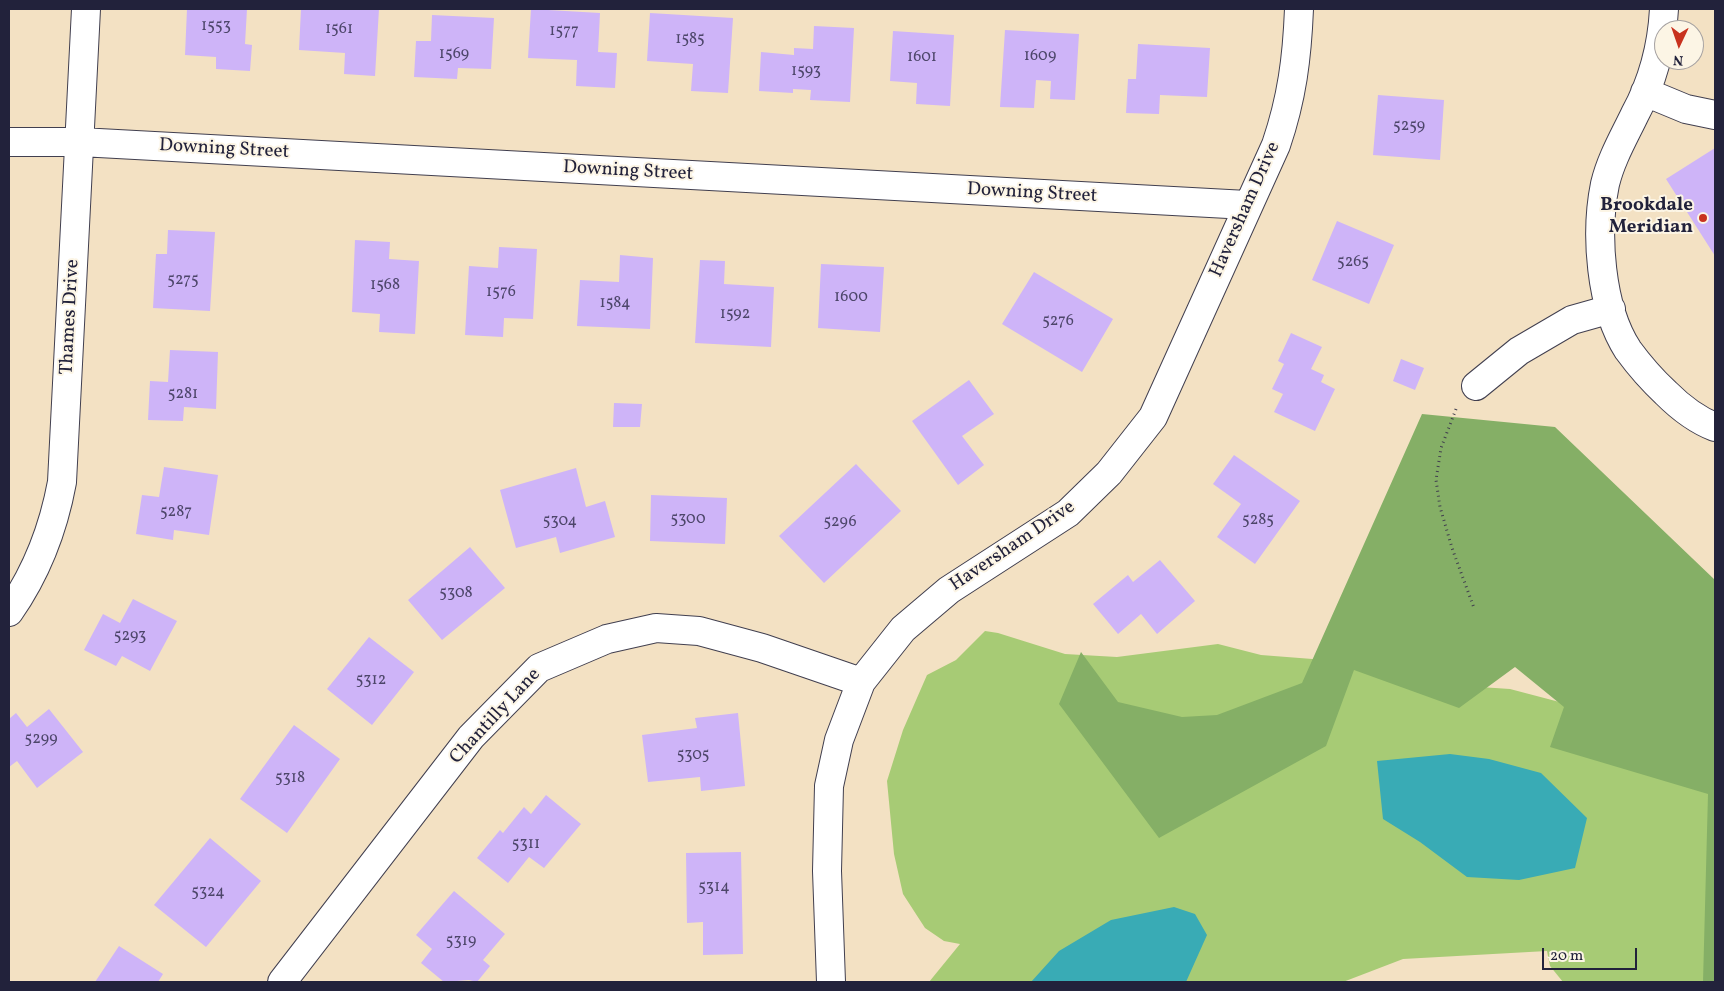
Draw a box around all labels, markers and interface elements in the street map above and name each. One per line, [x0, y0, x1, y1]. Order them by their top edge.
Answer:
house number: 1553 [201, 17, 231, 37]
house number: 1561 [325, 20, 353, 40]
north arrow [1654, 20, 1704, 70]
house number: 1577 [549, 22, 579, 42]
house number: 1585 [675, 30, 705, 50]
house number: 1569 [439, 45, 469, 65]
house number: 1609 [1024, 47, 1056, 67]
house number: 1601 [907, 48, 937, 68]
text: N [1673, 50, 1684, 69]
house number: 1593 [791, 62, 821, 82]
house number: 5259 [1393, 117, 1425, 137]
street label: Downing Street [158, 135, 290, 165]
street label: Haversham Drive [1206, 139, 1286, 281]
street label: Downing Street [562, 157, 694, 187]
street label: Downing Street [966, 179, 1098, 209]
place label: Brookdale Meridian [1600, 196, 1693, 240]
marker: Brookdale Meridian [1697, 212, 1709, 224]
house number: 5265 [1337, 253, 1369, 273]
street label: Thames Drive [57, 259, 85, 375]
house number: 5275 [167, 271, 199, 291]
house number: 1568 [370, 276, 400, 296]
house number: 1576 [486, 283, 516, 303]
house number: 1600 [834, 288, 868, 308]
house number: 1584 [599, 294, 631, 314]
house number: 1592 [720, 305, 750, 325]
house number: 5276 [1042, 312, 1074, 332]
house number: 5281 [168, 385, 198, 405]
street label: Haversham Drive [946, 497, 1080, 597]
house number: 5287 [160, 503, 192, 523]
house number: 5300 [670, 510, 706, 530]
house number: 5285 [1242, 511, 1274, 531]
house number: 5304 [543, 512, 577, 532]
house number: 5296 [823, 513, 857, 533]
house number: 5308 [439, 584, 473, 604]
house number: 5293 [114, 627, 146, 647]
street label: Chantilly Lane [446, 664, 546, 770]
house number: 5312 [356, 671, 386, 691]
house number: 5299 [25, 730, 57, 750]
house number: 5305 [677, 746, 709, 766]
house number: 5318 [275, 769, 305, 789]
house number: 5311 [512, 835, 540, 855]
house number: 5314 [698, 878, 730, 898]
house number: 5324 [191, 883, 225, 903]
house number: 5319 [446, 932, 476, 952]
scale bar [1544, 938, 1639, 970]
text: 20 m [1550, 946, 1583, 967]

